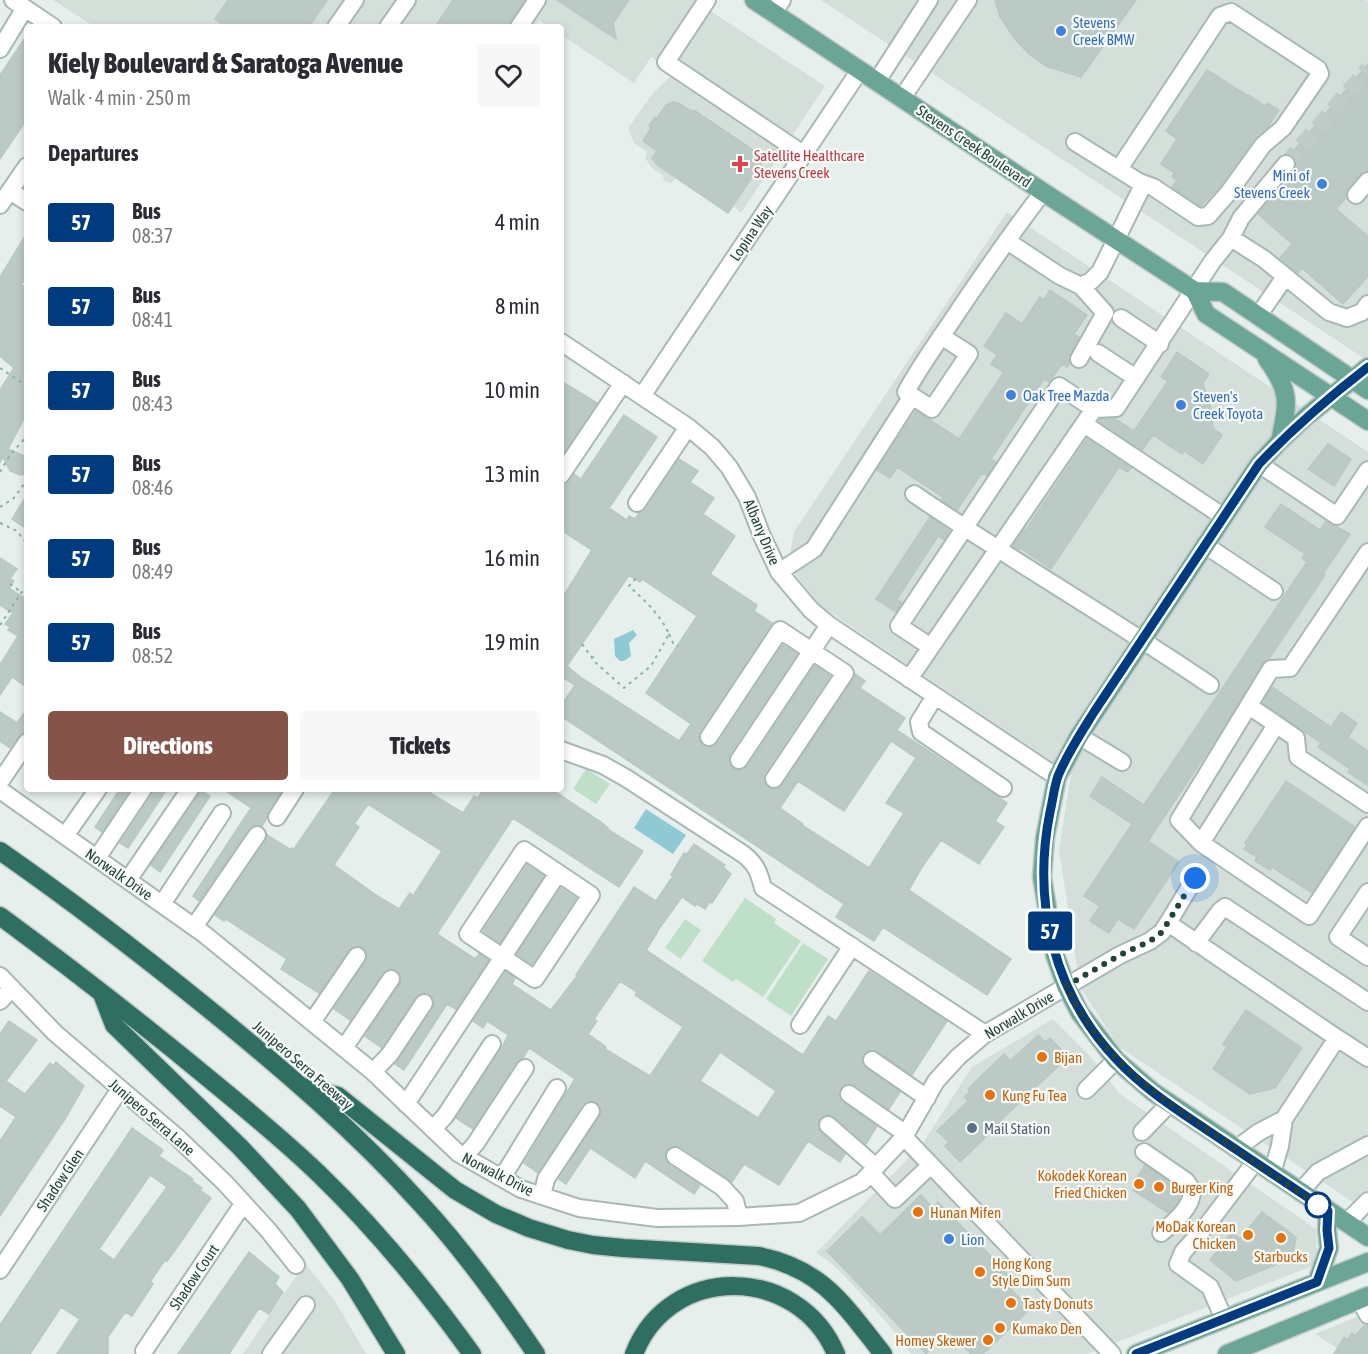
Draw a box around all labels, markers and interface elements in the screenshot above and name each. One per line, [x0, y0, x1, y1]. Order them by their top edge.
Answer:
place label: Stevens Creek BMW [1073, 14, 1135, 48]
marker: Stevens Creek BMW [1054, 24, 1068, 38]
button: heart [477, 44, 540, 107]
text: Kiely Boulevard & Saratoga Avenue [48, 47, 403, 79]
text: Walk · 4 min · 250 m [48, 86, 191, 109]
street label: Stevens Creek Boulevard [914, 101, 1034, 191]
text: Departures [48, 140, 138, 166]
place label: Satellite Healthcare Stevens Creek [754, 147, 865, 181]
marker: Satellite Healthcare Stevens Creek [731, 155, 749, 173]
place label: Mini of Stevens Creek [1234, 167, 1310, 201]
marker: Mini of Stevens Creek [1315, 177, 1329, 191]
text: Bus [132, 198, 161, 224]
street label: Lopina Way [726, 202, 776, 264]
text: 4 min [495, 209, 540, 235]
text: 57 [71, 210, 91, 234]
text: 08:37 [132, 224, 173, 247]
text: Bus [132, 282, 161, 308]
text: 8 min [495, 293, 540, 319]
text: 57 [71, 294, 91, 318]
text: 08:41 [132, 308, 173, 331]
text: Bus [132, 366, 161, 392]
text: 10 min [485, 377, 540, 403]
text: 57 [71, 378, 91, 402]
place label: Oak Tree Mazda [1023, 387, 1109, 404]
marker: Oak Tree Mazda [1004, 388, 1018, 402]
place label: Steven's Creek Toyota [1193, 388, 1263, 422]
text: 08:43 [132, 392, 173, 415]
marker: Steven's Creek Toyota [1174, 398, 1188, 412]
text: Bus [132, 450, 161, 476]
text: 13 min [485, 461, 540, 487]
text: 57 [71, 462, 91, 486]
text: 08:46 [132, 476, 173, 499]
street label: Albany Drive [740, 496, 784, 568]
text: Bus [132, 534, 161, 560]
text: 16 min [485, 545, 540, 571]
text: 57 [71, 546, 91, 570]
text: 08:49 [132, 560, 173, 583]
text: Bus [132, 618, 161, 644]
text: 19 min [485, 629, 540, 655]
text: 57 [71, 630, 91, 654]
text: 08:52 [132, 644, 173, 667]
button: Directions [48, 711, 288, 780]
button: Tickets [300, 711, 540, 780]
street label: Norwalk Drive [82, 845, 156, 903]
your location [1180, 863, 1210, 893]
line badge: 57 [1023, 912, 1077, 950]
text: 57 [1040, 919, 1060, 943]
street label: Norwalk Drive [981, 988, 1057, 1042]
street label: Junipero Serra Freeway [250, 1017, 356, 1113]
place label: Bijan [1054, 1049, 1082, 1066]
marker: Bijan [1035, 1050, 1049, 1064]
street label: Junipero Serra Lane [106, 1075, 198, 1159]
place label: Kung Fu Tea [1002, 1087, 1067, 1104]
marker: Kung Fu Tea [983, 1088, 997, 1102]
place label: Mail Station [984, 1120, 1050, 1137]
marker: Mail Station [965, 1121, 979, 1135]
street label: Shadow Glen [33, 1146, 87, 1214]
street label: Norwalk Drive [459, 1149, 537, 1199]
place label: Kokodek Korean Fried Chicken [1037, 1167, 1127, 1201]
marker: Kokodek Korean Fried Chicken [1132, 1177, 1146, 1191]
place label: Burger King [1171, 1179, 1234, 1196]
marker: Burger King [1152, 1180, 1166, 1194]
unlabelled marker [1305, 1192, 1331, 1218]
place label: Hunan Mifen [930, 1204, 1001, 1221]
marker: Hunan Mifen [911, 1205, 925, 1219]
place label: MoDak Korean Chicken [1155, 1218, 1236, 1252]
marker: MoDak Korean Chicken [1241, 1228, 1255, 1242]
place label: Lion [961, 1231, 985, 1248]
marker: Starbucks [1274, 1231, 1288, 1245]
marker: Lion [942, 1232, 956, 1246]
street label: Shadow Court [166, 1241, 222, 1313]
place label: Starbucks [1254, 1248, 1308, 1265]
place label: Hong Kong Style Dim Sum [992, 1255, 1071, 1289]
marker: Hong Kong Style Dim Sum [973, 1265, 987, 1279]
place label: Tasty Donuts [1023, 1295, 1093, 1312]
marker: Tasty Donuts [1004, 1296, 1018, 1310]
place label: Kumako Den [1012, 1320, 1082, 1337]
marker: Kumako Den [993, 1321, 1007, 1335]
place label: Homey Skewer [895, 1332, 977, 1349]
marker: Homey Skewer [981, 1333, 995, 1347]

